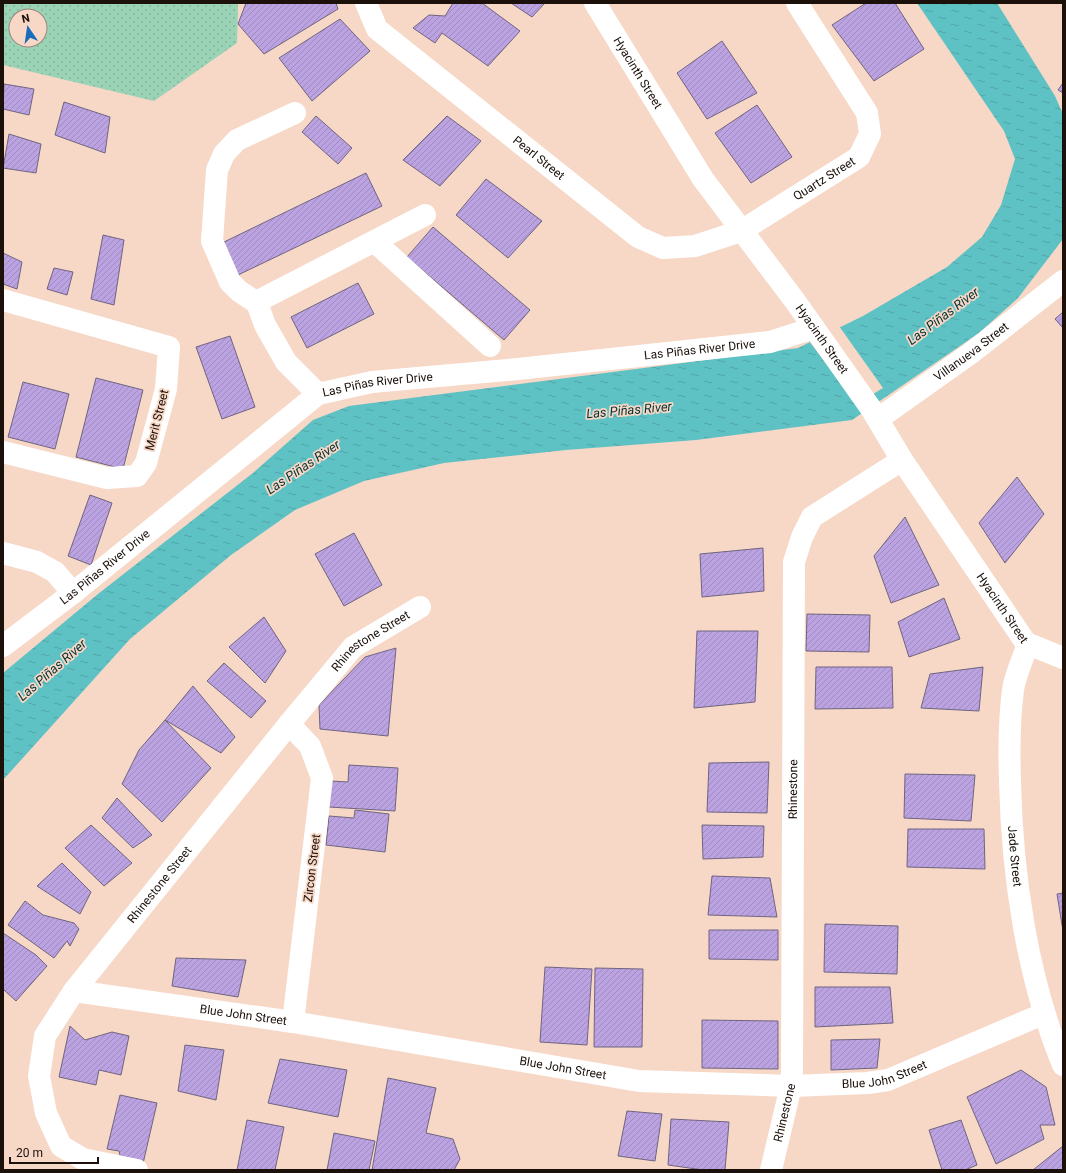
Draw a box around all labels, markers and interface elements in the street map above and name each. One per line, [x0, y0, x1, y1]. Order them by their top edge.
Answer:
north arrow [8, 8, 48, 48]
text: N [21, 11, 31, 26]
street label: Hyacinth Street [611, 34, 665, 111]
street label: Pearl Street [510, 133, 567, 183]
street label: Quartz Street [791, 154, 858, 203]
water label: Las Piñas River [904, 284, 982, 348]
street label: Hyacinth Street [793, 302, 851, 377]
street label: Villanueva Street [931, 319, 1011, 384]
street label: Las Piñas River Drive [643, 337, 756, 362]
street label: Las Piñas River Drive [321, 370, 433, 400]
street label: Merit Street [143, 388, 171, 452]
water label: Las Piñas River [586, 399, 673, 421]
water label: Las Piñas River [263, 436, 343, 497]
street label: Las Piñas River Drive [57, 526, 153, 607]
street label: Hyacinth Street [974, 570, 1031, 646]
street label: Rhinestone Street [329, 608, 412, 674]
water label: Las Piñas River [15, 636, 90, 704]
street label: Rhinestone [786, 759, 800, 819]
street label: Jade Street [1005, 825, 1025, 887]
street label: Zircon Street [301, 833, 323, 903]
street label: Rhinestone Street [124, 843, 195, 926]
street label: Blue John Street [199, 1002, 288, 1028]
street label: Blue John Street [518, 1054, 607, 1082]
street label: Blue John Street [842, 1057, 929, 1091]
street label: Rhinestone [771, 1082, 798, 1143]
scale bar [10, 1139, 98, 1165]
text: 20 m [16, 1146, 43, 1160]

